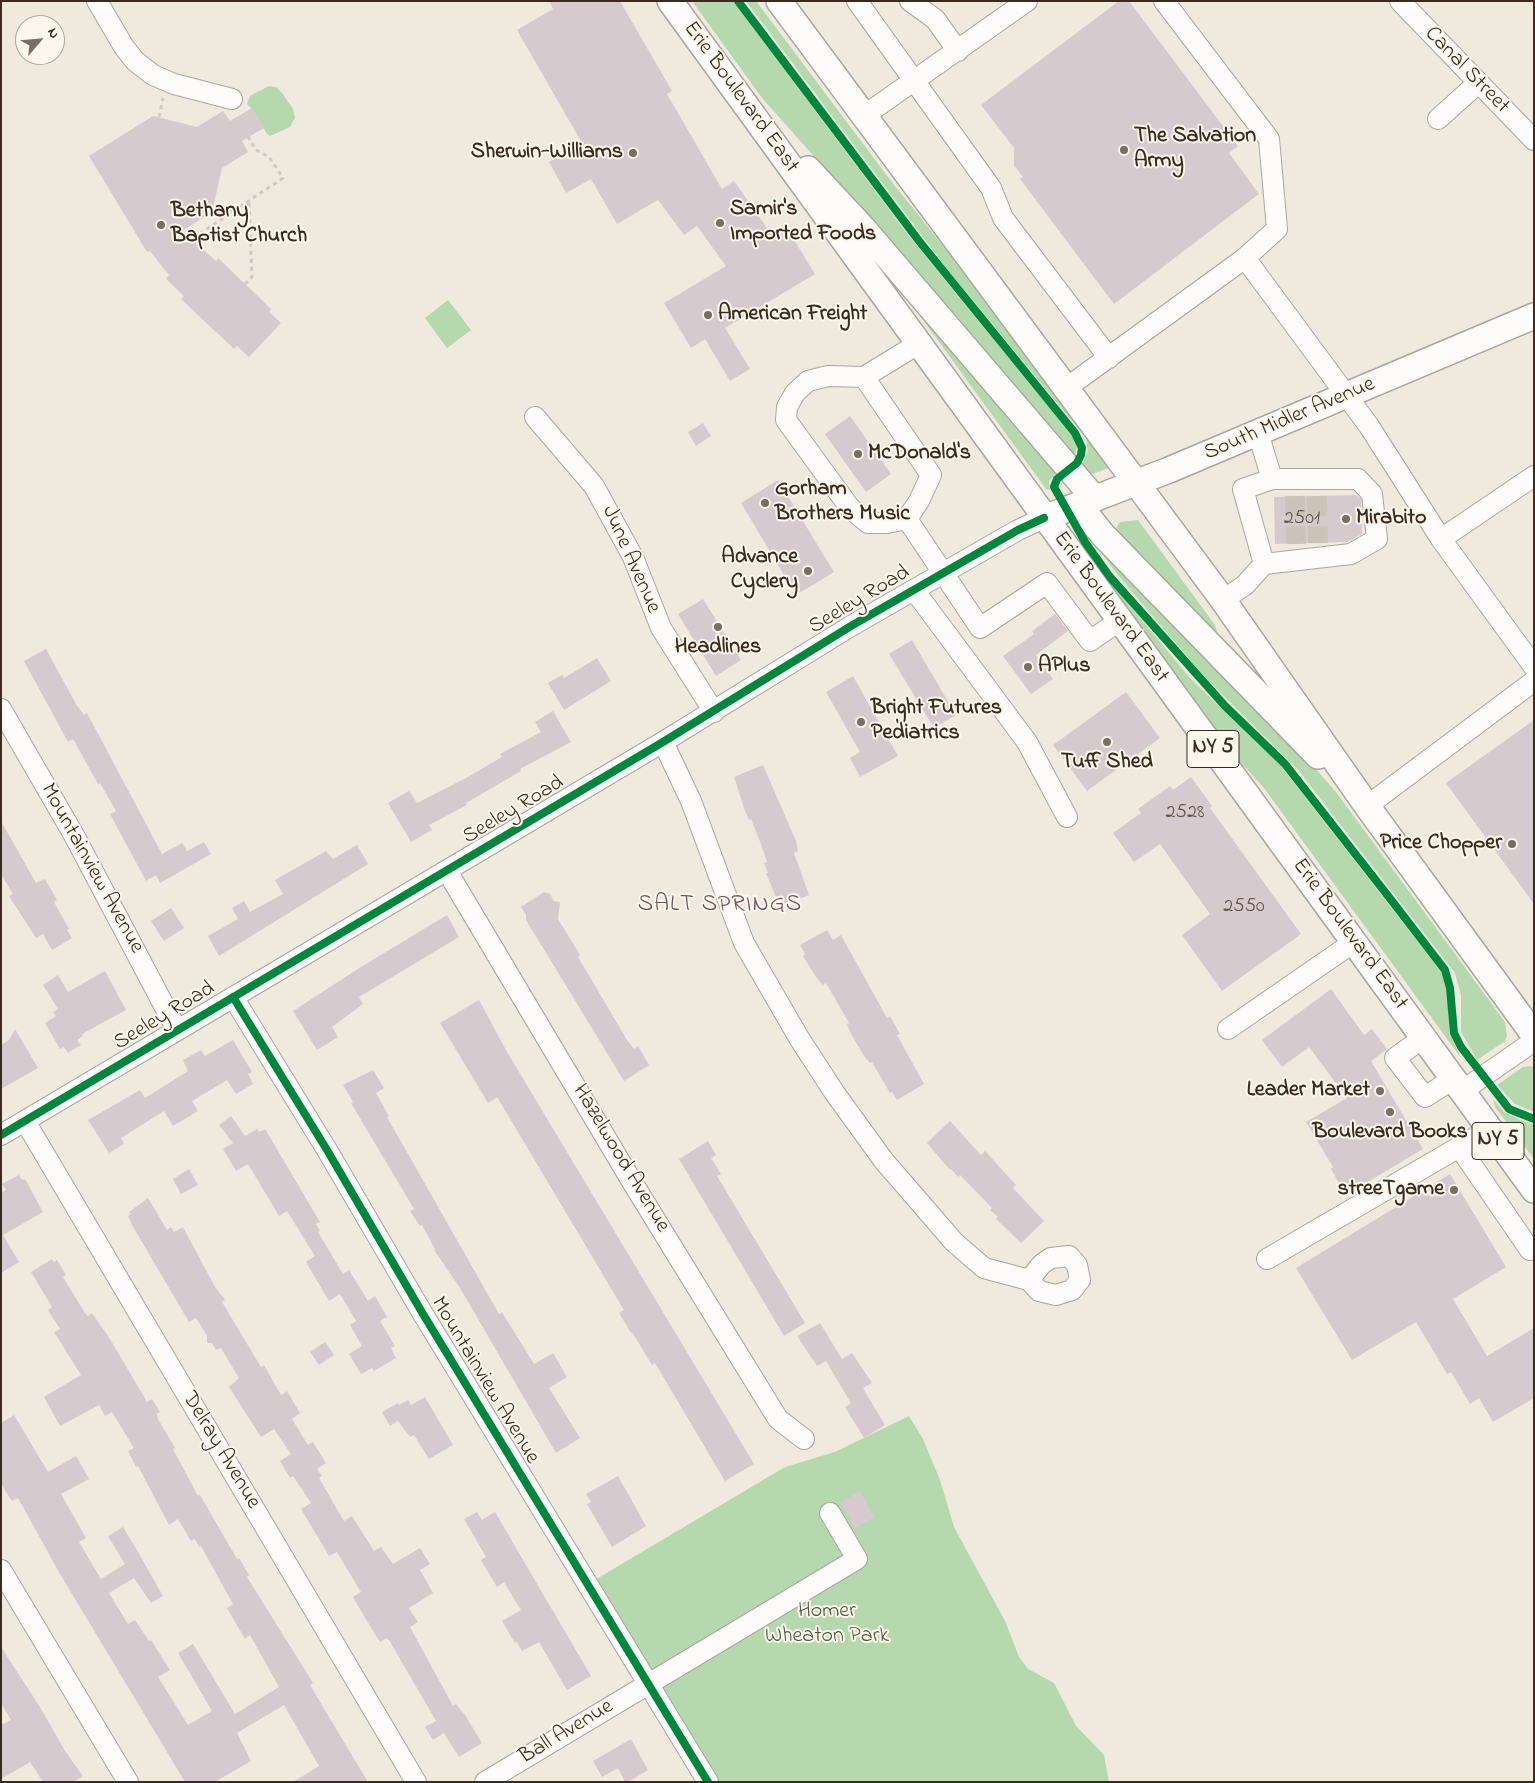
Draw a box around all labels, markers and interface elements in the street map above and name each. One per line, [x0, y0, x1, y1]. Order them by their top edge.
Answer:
north arrow [15, 15, 65, 65]
street label: Erie Boulevard East [676, 17, 804, 179]
street label: Canal Street [1418, 22, 1514, 120]
text: N [41, 24, 64, 42]
place label: The Salvation Army [1134, 124, 1256, 175]
place label: Sherwin-Williams [471, 140, 623, 166]
marker: The Salvation Army [1118, 144, 1130, 156]
marker: Sherwin-Williams [627, 147, 639, 159]
place label: Samir's Imported Foods [730, 197, 876, 248]
place label: Bethany Baptist Church [171, 199, 307, 250]
marker: Samir's Imported Foods [714, 217, 726, 229]
marker: Bethany Baptist Church [155, 219, 167, 231]
place label: American Freight [718, 302, 867, 328]
marker: American Freight [702, 309, 714, 321]
street label: South Midler Avenue [1201, 372, 1379, 468]
place label: McDonald's [868, 441, 971, 467]
marker: McDonald's [852, 448, 864, 460]
place label: Gorham Brothers Music [775, 477, 910, 528]
marker: Gorham Brothers Music [759, 497, 771, 509]
street label: June Avenue [595, 502, 665, 618]
place label: Mirabito [1356, 506, 1426, 532]
house number: 2501 [1284, 508, 1320, 532]
marker: Mirabito [1340, 513, 1352, 525]
street label: Erie Boulevard East [1046, 527, 1174, 689]
place label: Advance Cyclery [721, 545, 798, 596]
street label: Seeley Road [805, 561, 915, 641]
marker: Advance Cyclery [802, 565, 814, 577]
marker: Headlines [712, 621, 724, 633]
place label: Headlines [675, 635, 761, 661]
place label: APlus [1038, 654, 1090, 680]
marker: APlus [1022, 661, 1034, 673]
place label: Bright Futures Pediatrics [871, 696, 1002, 748]
marker: Bright Futures Pediatrics [855, 716, 867, 728]
road number: NY 5 [1187, 731, 1239, 768]
marker: Tuff Shed [1101, 736, 1113, 748]
place label: Tuff Shed [1061, 750, 1153, 776]
street label: Seeley Road [459, 771, 569, 851]
street label: Mountainview Avenue [33, 779, 149, 959]
house number: 2528 [1166, 802, 1204, 826]
place label: Price Chopper [1380, 831, 1502, 857]
marker: Price Chopper [1506, 838, 1518, 850]
street label: Erie Boulevard East [1285, 854, 1413, 1016]
district label: SALT SPRINGS [636, 892, 804, 920]
house number: 2550 [1223, 896, 1265, 920]
street label: Seeley Road [110, 977, 220, 1057]
place label: Leader Market [1247, 1078, 1370, 1104]
street label: Hazelwood Avenue [565, 1080, 675, 1238]
marker: Leader Market [1374, 1085, 1386, 1097]
marker: Boulevard Books [1384, 1106, 1396, 1118]
place label: Boulevard Books [1312, 1120, 1468, 1146]
road number: NY 5 [1472, 1122, 1524, 1160]
place label: streeTgame [1338, 1177, 1444, 1203]
marker: streeTgame [1448, 1184, 1460, 1196]
street label: Mountainview Avenue [424, 1293, 544, 1469]
street label: Delray Avenue [175, 1388, 265, 1514]
park label: Homer Wheaton Park [765, 1599, 889, 1650]
street label: Ball Avenue [515, 1695, 619, 1771]

